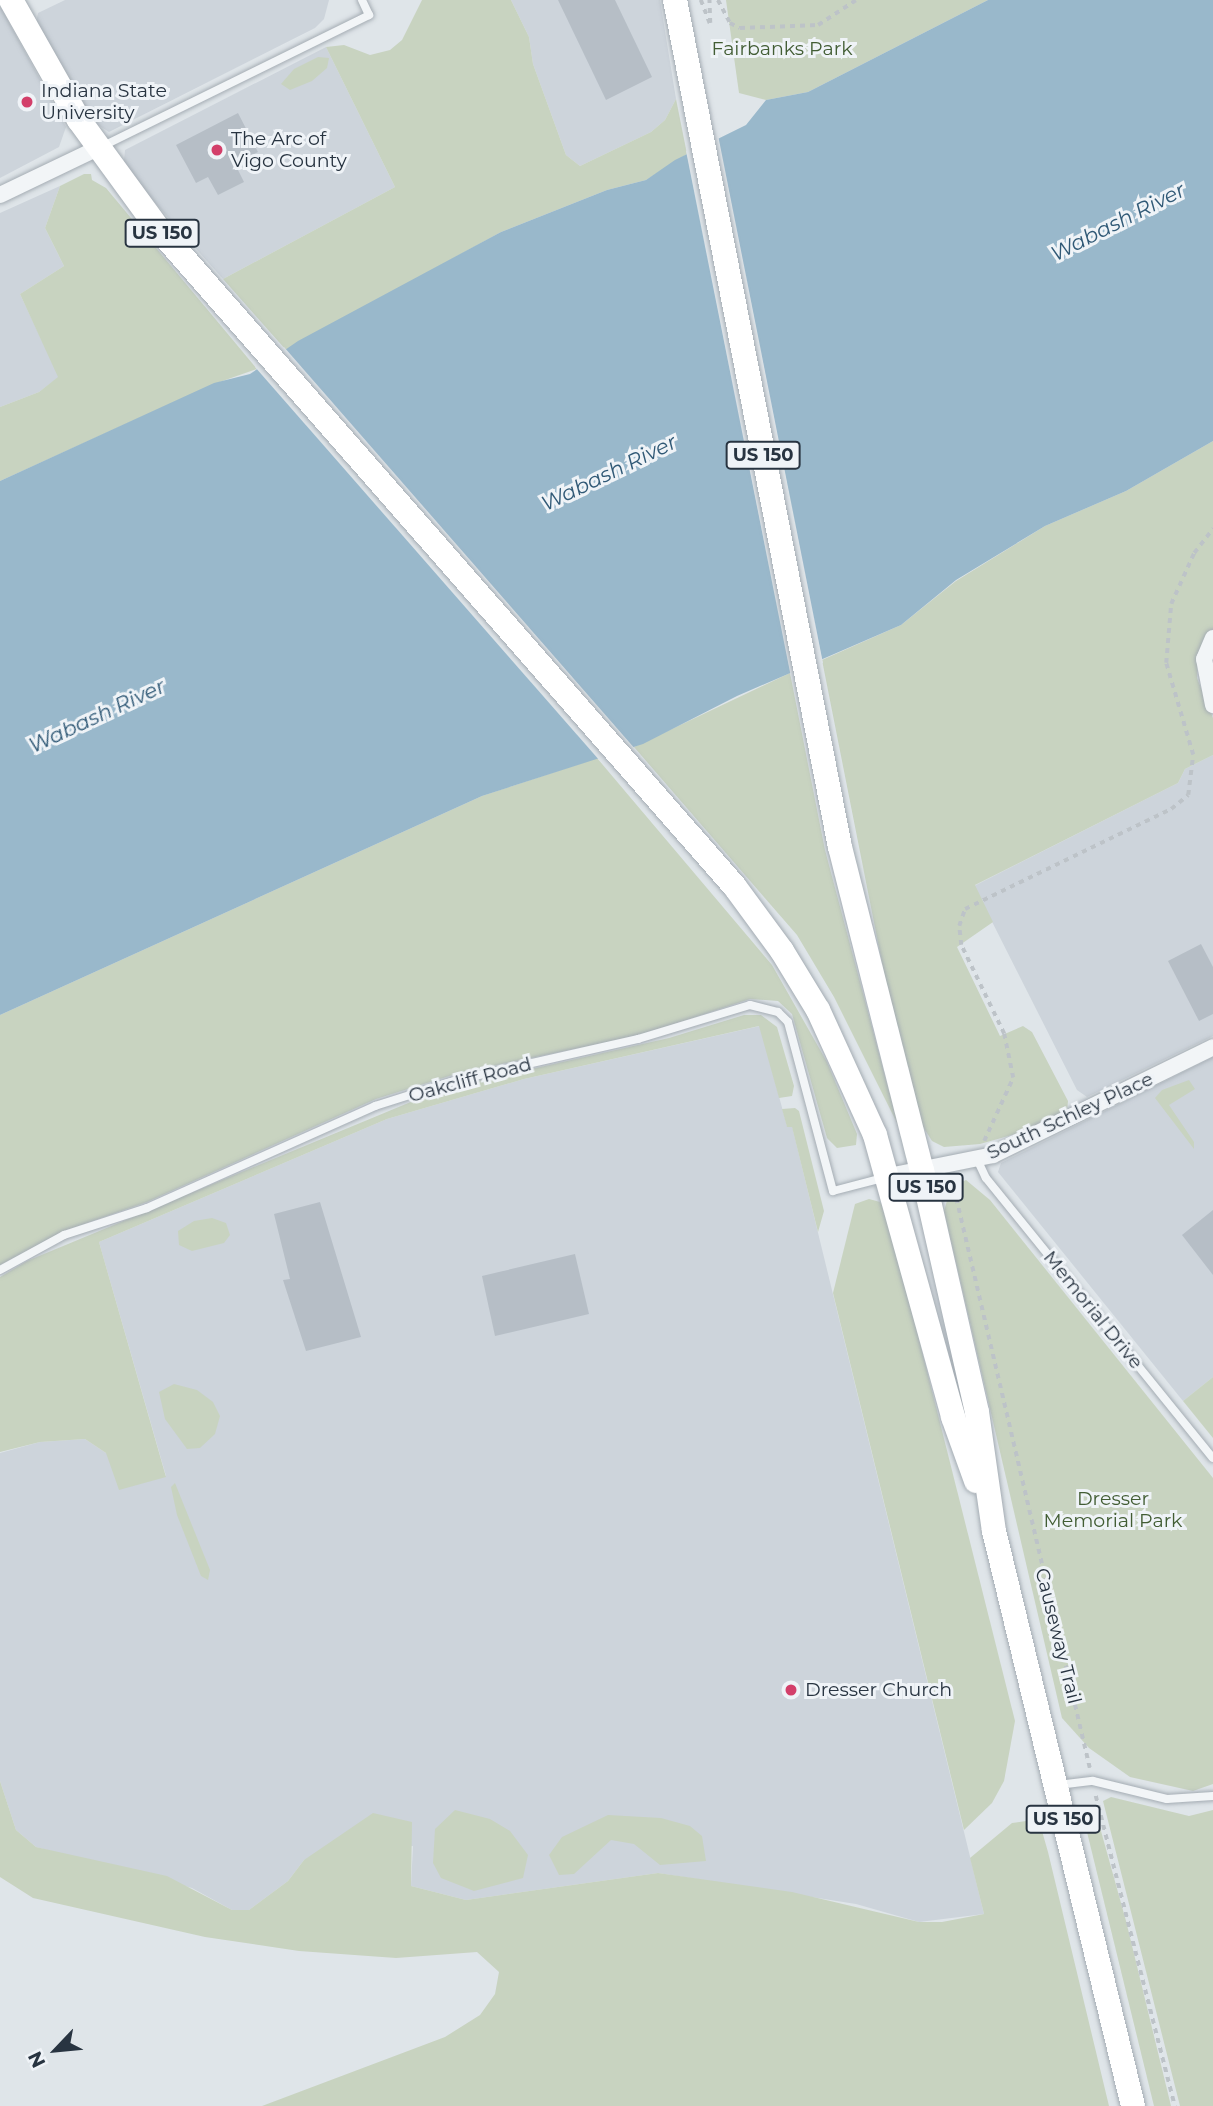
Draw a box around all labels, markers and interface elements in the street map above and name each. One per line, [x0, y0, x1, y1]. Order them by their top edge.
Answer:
park label: Fairbanks Park [712, 38, 852, 60]
place label: Indiana State University [41, 80, 167, 124]
marker: Indiana State University [19, 94, 35, 110]
place label: The Arc of Vigo County [231, 128, 347, 172]
marker: The Arc of Vigo County [209, 142, 225, 158]
water label: Wabash River [1047, 177, 1189, 267]
road number: US 150 [124, 218, 200, 247]
water label: Wabash River [537, 429, 681, 517]
road number: US 150 [724, 440, 802, 470]
water label: Wabash River [25, 673, 169, 759]
street label: Oakcliff Road [406, 1053, 534, 1107]
street label: South Schley Place [983, 1067, 1157, 1165]
road number: US 150 [888, 1172, 964, 1202]
street label: Memorial Drive [1038, 1246, 1148, 1374]
park label: Dresser Memorial Park [1044, 1488, 1182, 1532]
street label: Causeway Trail [1030, 1566, 1086, 1706]
place label: Dresser Church [805, 1679, 952, 1701]
marker: Dresser Church [783, 1682, 799, 1698]
road number: US 150 [1024, 1804, 1102, 1833]
north arrow [21, 2015, 91, 2085]
text: N [23, 2047, 50, 2071]

